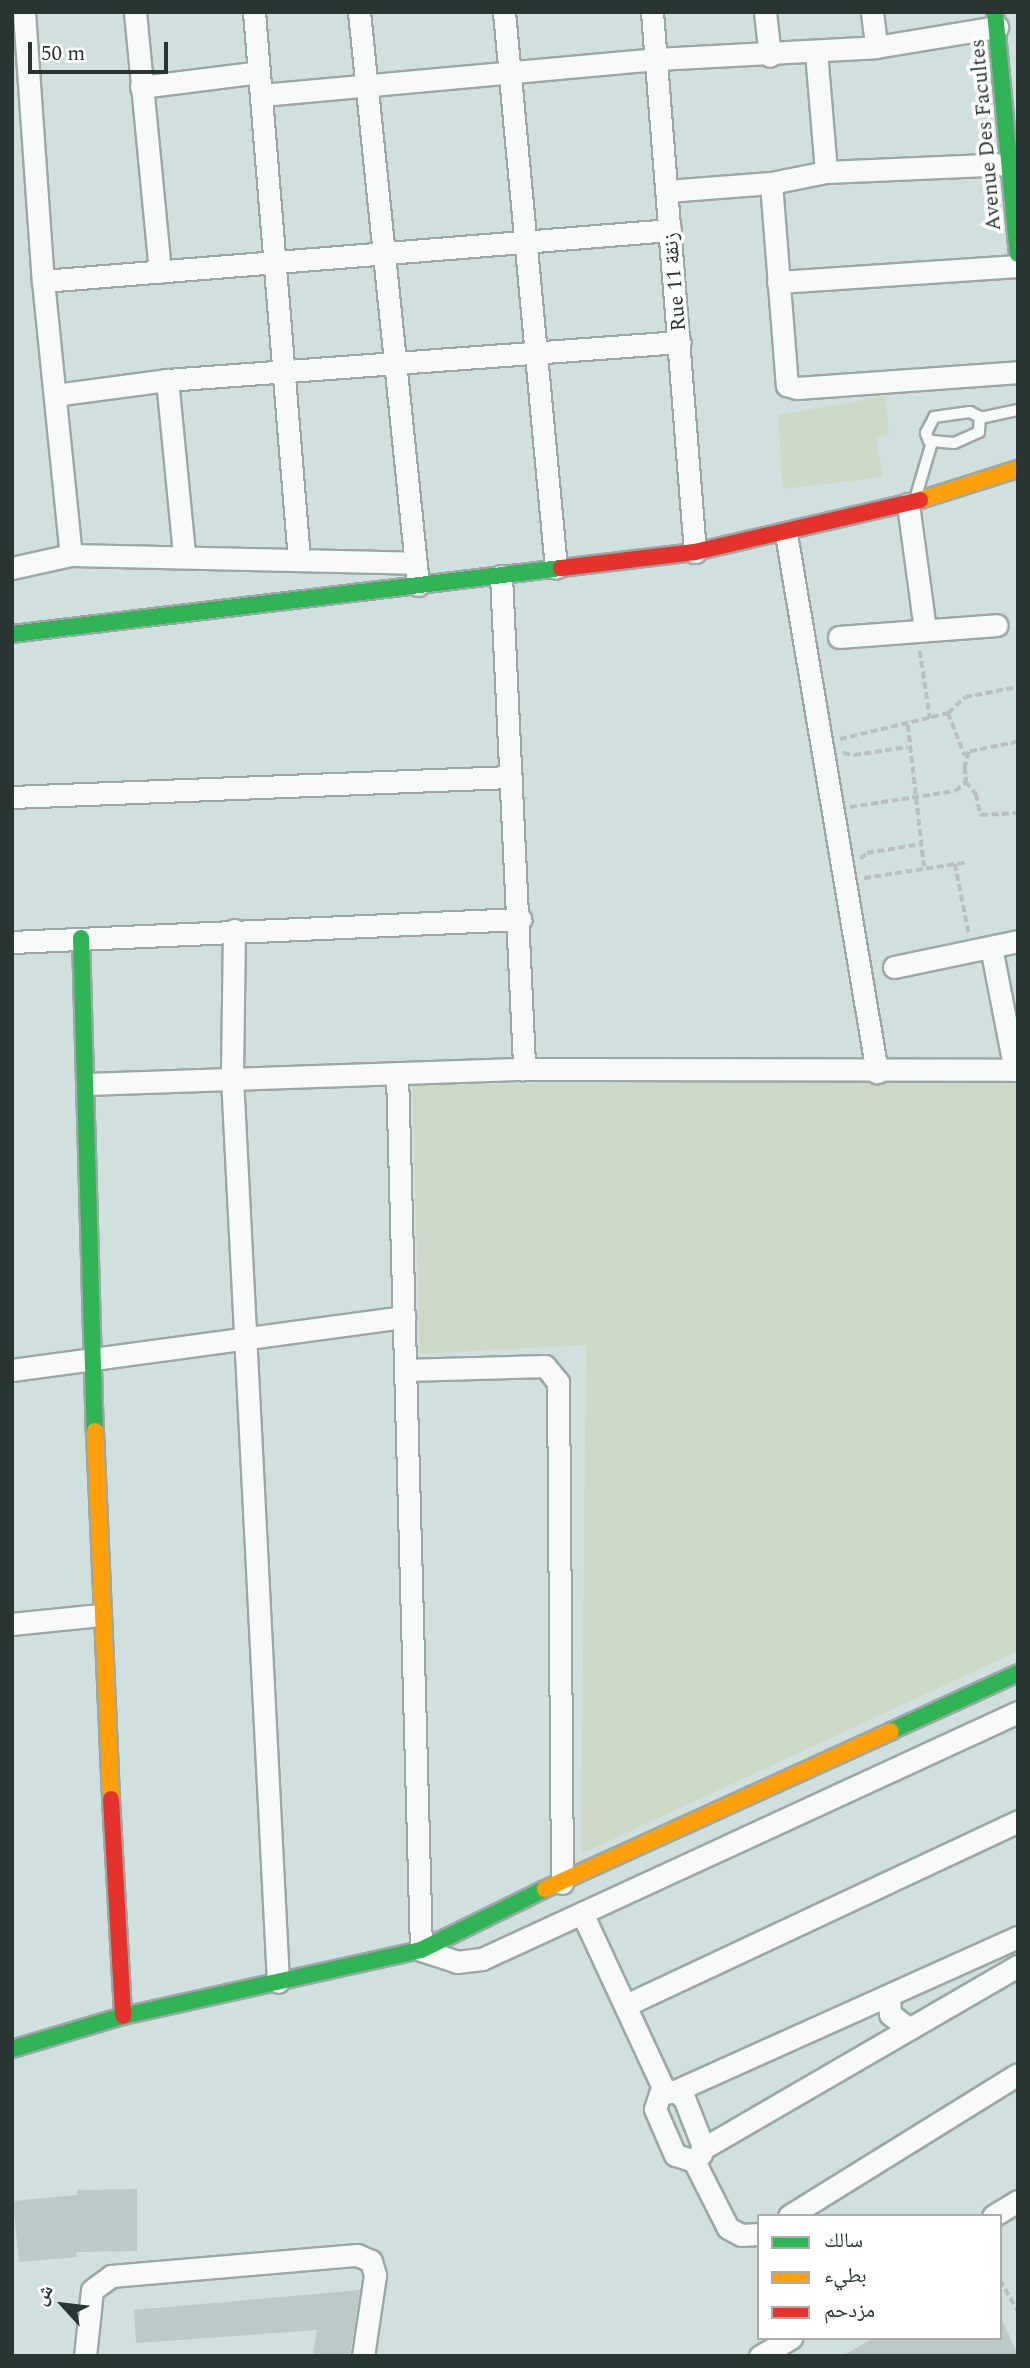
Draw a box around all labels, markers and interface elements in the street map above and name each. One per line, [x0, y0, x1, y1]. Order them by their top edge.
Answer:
scale bar [32, 28, 172, 72]
text: 50 m [41, 38, 85, 70]
street label: Avenue Des Facultes [965, 38, 1007, 232]
street label: Rue 11 زنقة [658, 232, 692, 332]
legend [757, 2214, 1002, 2340]
text: سالك [824, 2225, 863, 2257]
text: بطيء [824, 2260, 867, 2292]
north arrow [28, 2270, 98, 2340]
text: ش [26, 2280, 61, 2311]
text: مزدحم [824, 2295, 875, 2327]

